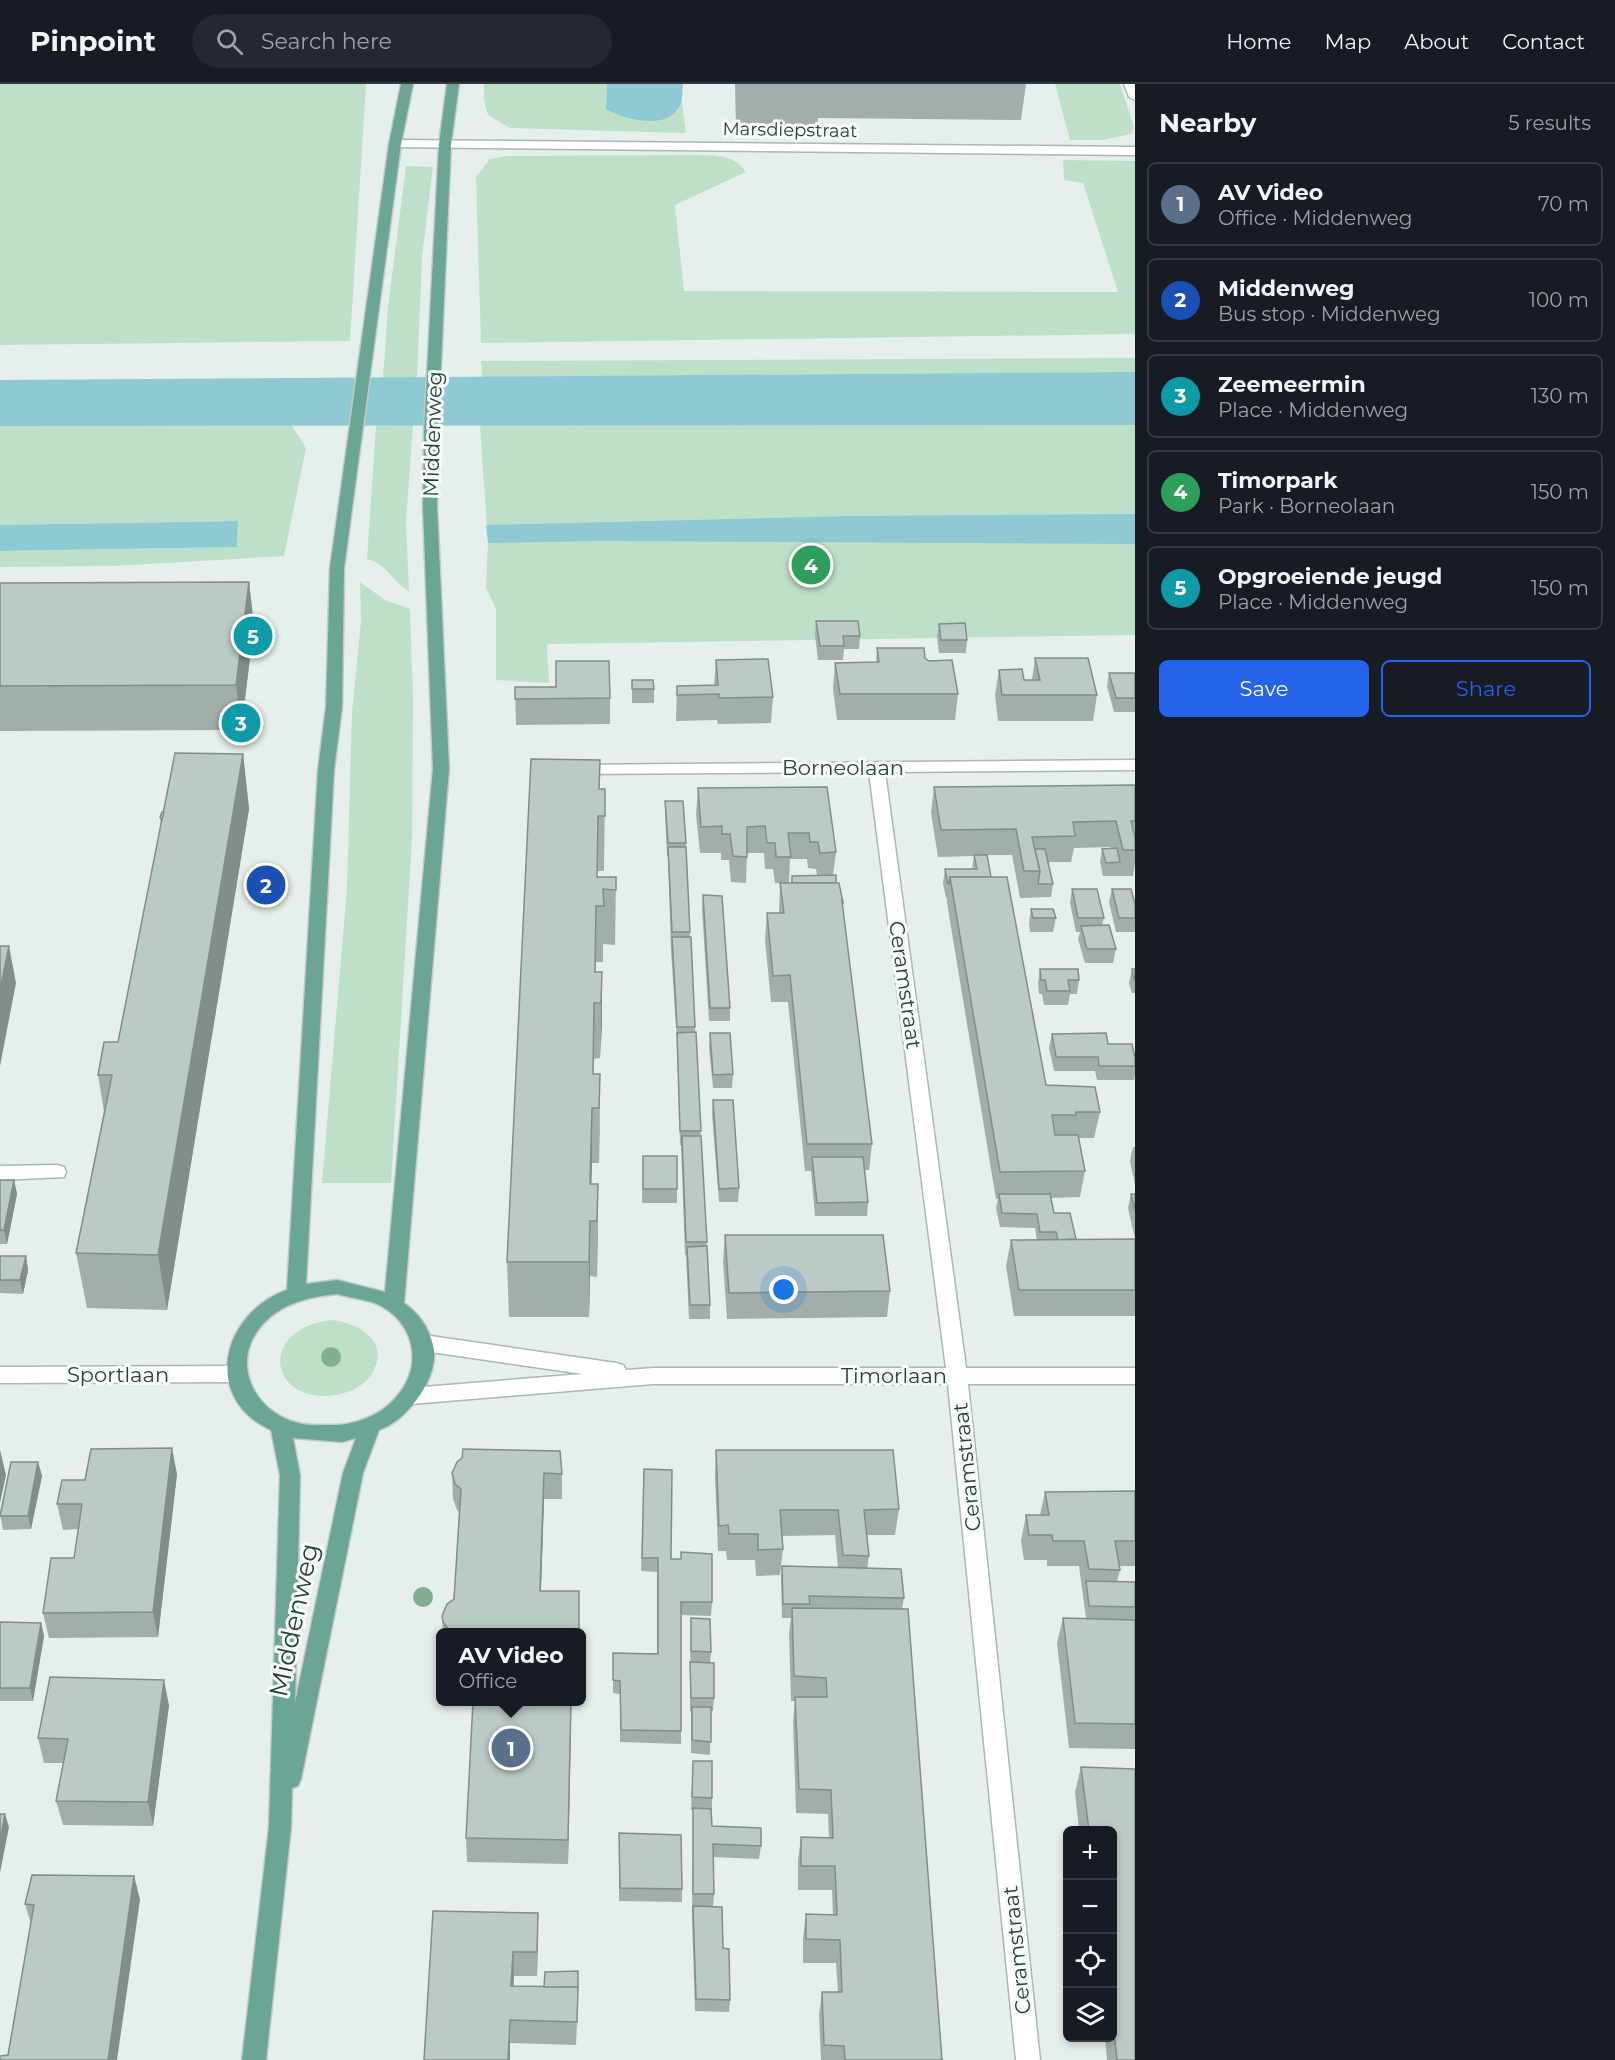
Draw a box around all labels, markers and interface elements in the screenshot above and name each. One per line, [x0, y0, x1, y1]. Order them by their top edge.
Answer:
search box [192, 14, 612, 68]
text: Pinpoint [30, 24, 156, 58]
icon: search [213, 25, 246, 58]
text: Search here [261, 28, 392, 55]
text: Home [1226, 29, 1291, 54]
text: Map [1324, 29, 1371, 54]
text: About [1404, 29, 1469, 54]
text: Contact [1502, 29, 1585, 54]
text: Nearby [1159, 107, 1256, 139]
text: 5 results [1508, 111, 1591, 135]
street label: Marsdiepstraat [722, 118, 858, 142]
text: AV Video [1218, 179, 1323, 206]
text: 1 [1177, 192, 1184, 216]
text: 70 m [1538, 192, 1589, 216]
text: Office · Middenweg [1218, 206, 1412, 230]
text: Middenweg [1218, 275, 1355, 302]
text: 2 [1175, 288, 1186, 312]
text: 100 m [1529, 288, 1589, 312]
text: Bus stop · Middenweg [1218, 302, 1441, 326]
street label: Middenweg [418, 371, 447, 497]
text: Zeemeermin [1218, 371, 1366, 398]
text: 3 [1175, 384, 1186, 408]
text: 130 m [1531, 384, 1589, 408]
text: Place · Middenweg [1218, 398, 1408, 422]
text: Timorpark [1218, 467, 1338, 494]
text: 4 [1174, 480, 1187, 504]
text: 150 m [1531, 480, 1589, 504]
text: Park · Borneolaan [1218, 494, 1395, 518]
pin: 4 [792, 542, 830, 588]
text: Opgroeiende jeugd [1218, 563, 1442, 590]
text: 5 [1175, 576, 1186, 600]
text: 150 m [1531, 576, 1589, 600]
text: Place · Middenweg [1218, 590, 1408, 614]
pin: 5 [234, 614, 272, 658]
button: Save [1159, 660, 1369, 717]
button: Share [1381, 660, 1591, 717]
pin: 3 [222, 700, 260, 746]
street label: Borneolaan [782, 755, 904, 780]
pin: 2 [246, 862, 286, 908]
street label: Ceramstraat [884, 919, 927, 1051]
your location [769, 1275, 798, 1304]
street label: Sportlaan [67, 1362, 169, 1387]
street label: Timorlaan [841, 1363, 947, 1388]
street label: Ceramstraat [947, 1402, 986, 1532]
street label: Middenweg [262, 1540, 326, 1700]
popup [436, 1628, 586, 1706]
text: AV Video [458, 1642, 564, 1669]
text: Office [458, 1669, 517, 1693]
pin: 1 [492, 1726, 530, 1770]
map controls [1063, 1826, 1117, 2042]
button: + [1063, 1826, 1117, 1880]
button: − [1063, 1880, 1117, 1934]
street label: Ceramstraat [997, 1885, 1036, 2015]
button: locate [1063, 1934, 1117, 1988]
button: layers [1063, 1988, 1117, 2042]

